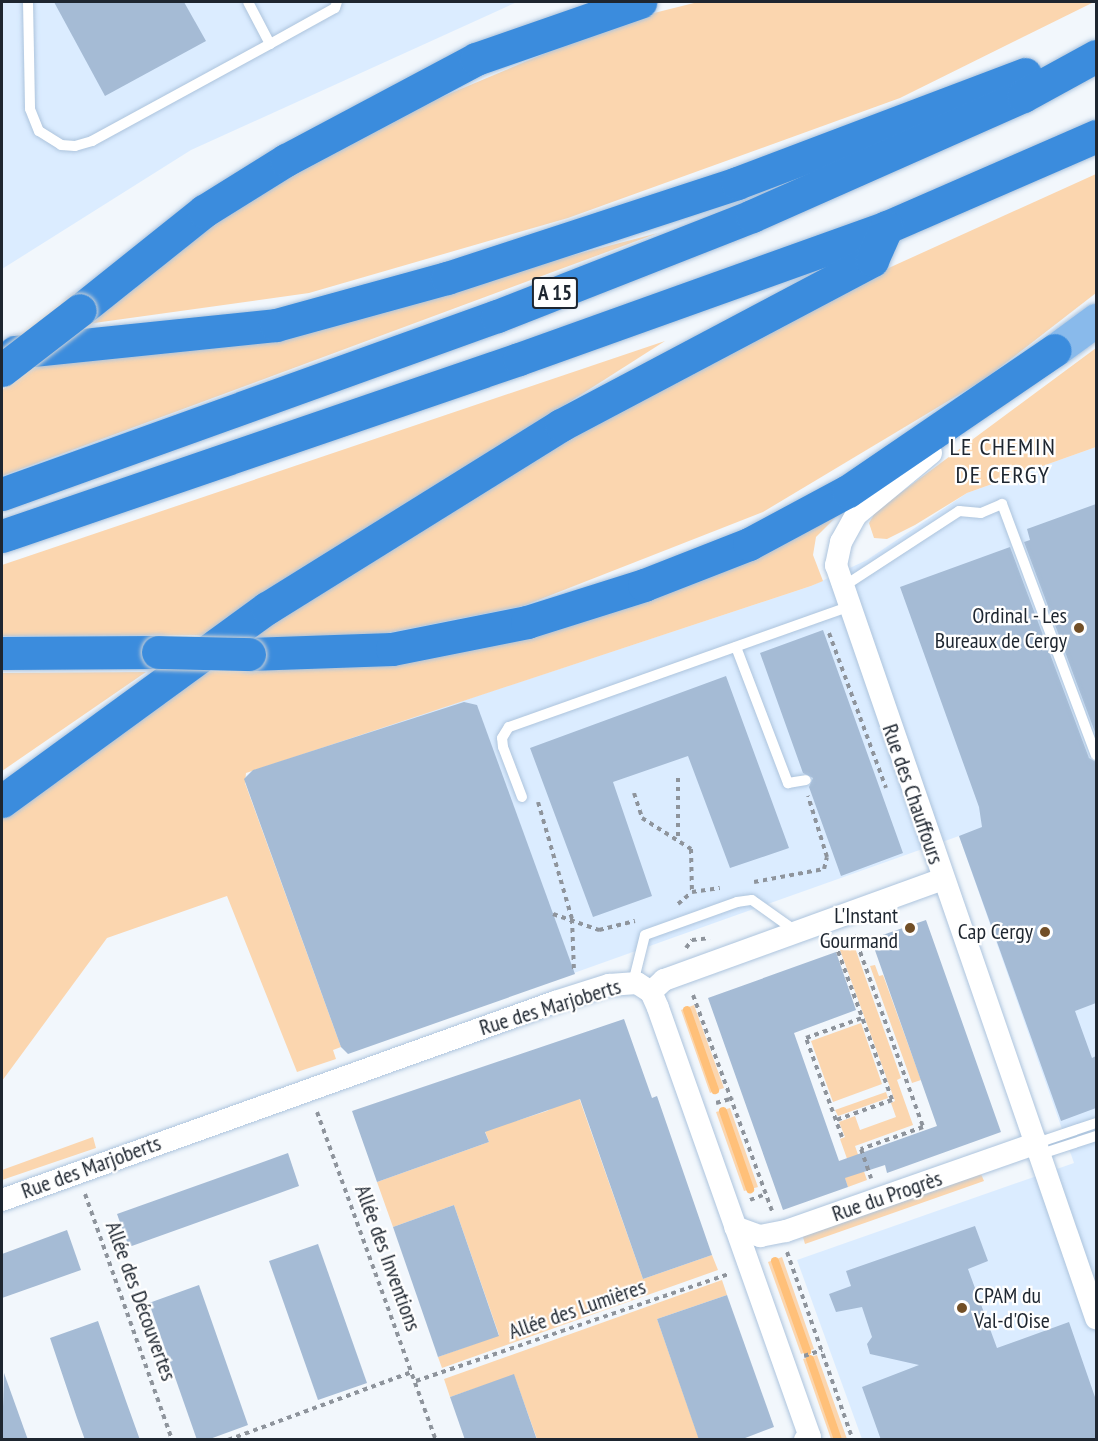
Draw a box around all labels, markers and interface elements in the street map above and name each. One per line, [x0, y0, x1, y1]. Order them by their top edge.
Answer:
road number: A 15 [531, 275, 579, 311]
district label: LE CHEMIN DE CERGY [950, 433, 1056, 489]
place label: Ordinal - Les Bureaux de Cergy [934, 602, 1067, 654]
marker: Ordinal - Les Bureaux de Cergy [1072, 621, 1086, 635]
street label: Rue des Chauffours [877, 721, 949, 867]
place label: L'Instant Gourmand [820, 902, 898, 954]
place label: Cap Cergy [958, 919, 1033, 945]
marker: L'Instant Gourmand [903, 921, 917, 935]
marker: Cap Cergy [1038, 925, 1052, 939]
street label: Rue des Marjoberts [476, 973, 624, 1041]
street label: Rue des Marjoberts [18, 1130, 164, 1204]
street label: Rue du Progrès [829, 1165, 945, 1227]
street label: Allée des Inventions [349, 1181, 427, 1335]
street label: Allée des Découvertes [100, 1218, 182, 1384]
street label: Allée des Lumières [505, 1273, 649, 1345]
place label: CPAM du Val-d'Oise [974, 1282, 1050, 1334]
marker: CPAM du Val-d'Oise [955, 1301, 969, 1315]

